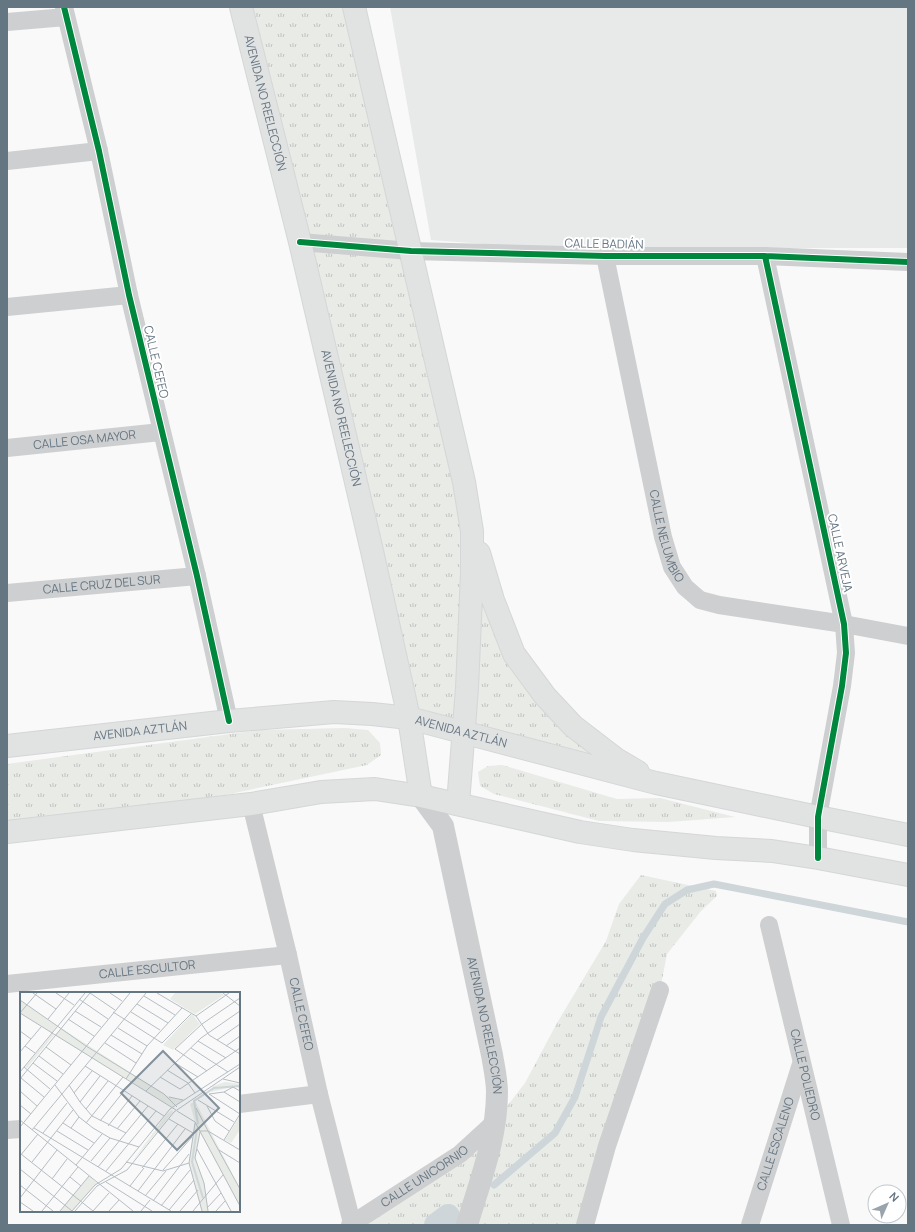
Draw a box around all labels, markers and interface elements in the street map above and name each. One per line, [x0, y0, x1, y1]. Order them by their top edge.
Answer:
street label: AVENIDA NO REELECCIÓN [240, 33, 291, 173]
street label: CALLE BADIÁN [564, 234, 644, 253]
street label: CALLE CEFEO [140, 324, 173, 400]
street label: AVENIDA NO REELECCIÓN [317, 348, 366, 488]
street label: CALLE OSA MAYOR [32, 426, 137, 453]
street label: CALLE NELUMBIO [645, 488, 689, 586]
street label: CALLE ARVEJA [824, 512, 857, 594]
street label: CALLE CRUZ DEL SUR [42, 570, 162, 598]
street label: AVENIDA AZTLÁN [414, 711, 509, 751]
street label: AVENIDA AZTLÁN [92, 717, 188, 744]
street label: AVENIDA NO REELECCIÓN [463, 955, 506, 1094]
street label: CALLE ESCULTOR [98, 956, 197, 982]
street label: CALLE CEFEO [285, 976, 318, 1052]
inset map [20, 992, 240, 1212]
street label: CALLE POLIEDRO [786, 1027, 825, 1122]
street label: CALLE ESCALENO [752, 1095, 798, 1193]
street label: CALLE UNICORNIO [377, 1141, 472, 1211]
north arrow [867, 1184, 907, 1224]
text: N [886, 1188, 903, 1205]

